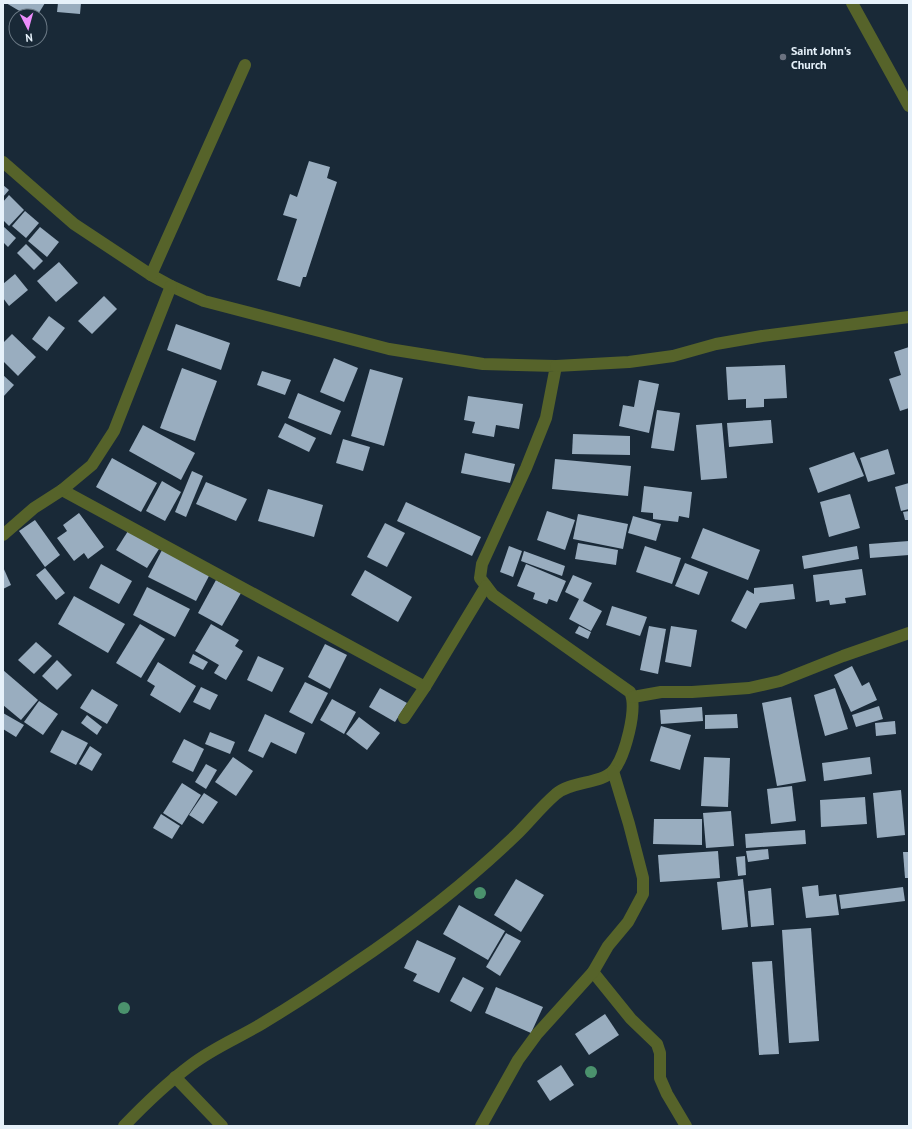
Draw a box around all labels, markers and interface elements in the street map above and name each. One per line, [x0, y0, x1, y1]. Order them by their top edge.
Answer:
north arrow [8, 8, 48, 48]
text: N [25, 31, 33, 45]
place label: Saint John's Church [791, 43, 851, 72]
marker: Saint John's Church [778, 52, 788, 62]

